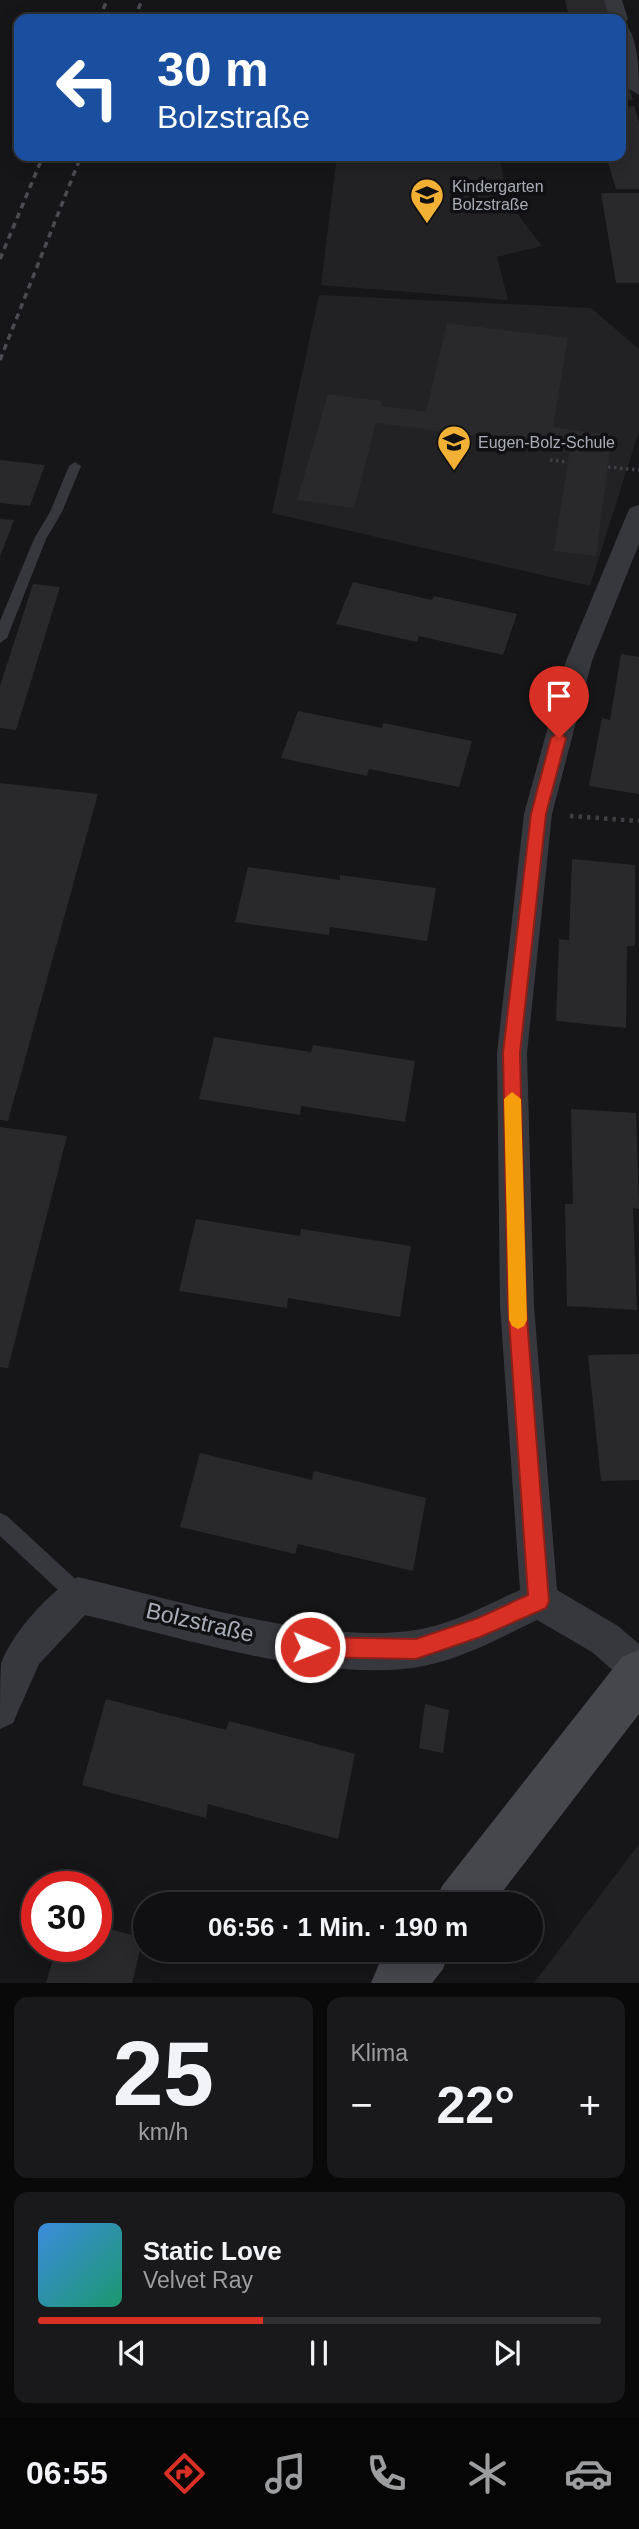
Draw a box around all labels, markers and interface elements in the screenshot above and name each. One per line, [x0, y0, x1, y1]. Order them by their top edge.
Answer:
icon: left [42, 42, 133, 133]
text: 30 m [157, 42, 269, 96]
text: Bolzstraße [157, 99, 310, 135]
school or university icon: Kindergarten Bolzstraße [408, 176, 446, 225]
place label: Kindergarten Bolzstraße [452, 178, 544, 213]
school or university icon: Eugen-Bolz-Schule [435, 423, 473, 472]
place label: Eugen-Bolz-Schule [478, 434, 615, 451]
pin [529, 666, 589, 738]
icon: arrive [540, 677, 578, 715]
street label: Bolzstraße [144, 1597, 256, 1647]
position arrow [273, 1610, 347, 1684]
speed limit sign: 30 [21, 1871, 112, 1962]
text: 06:56 · 1 Min. · 190 m [208, 1912, 468, 1942]
text: 25 [113, 2023, 214, 2124]
text: Klima [351, 2040, 408, 2066]
text: 22° [436, 2076, 515, 2134]
text: − [351, 2084, 373, 2126]
text: + [579, 2084, 601, 2126]
text: km/h [138, 2119, 188, 2145]
text: Static Love [143, 2236, 282, 2266]
text: Velvet Ray [143, 2267, 253, 2293]
icon: previous [113, 2334, 151, 2372]
icon: pause [300, 2334, 338, 2372]
icon: next [488, 2334, 526, 2372]
icon: directions [160, 2449, 209, 2498]
icon: music [261, 2449, 310, 2498]
icon: phone [362, 2449, 411, 2498]
icon: climate [463, 2449, 512, 2498]
icon: car [564, 2449, 613, 2498]
text: 06:55 [26, 2455, 108, 2491]

